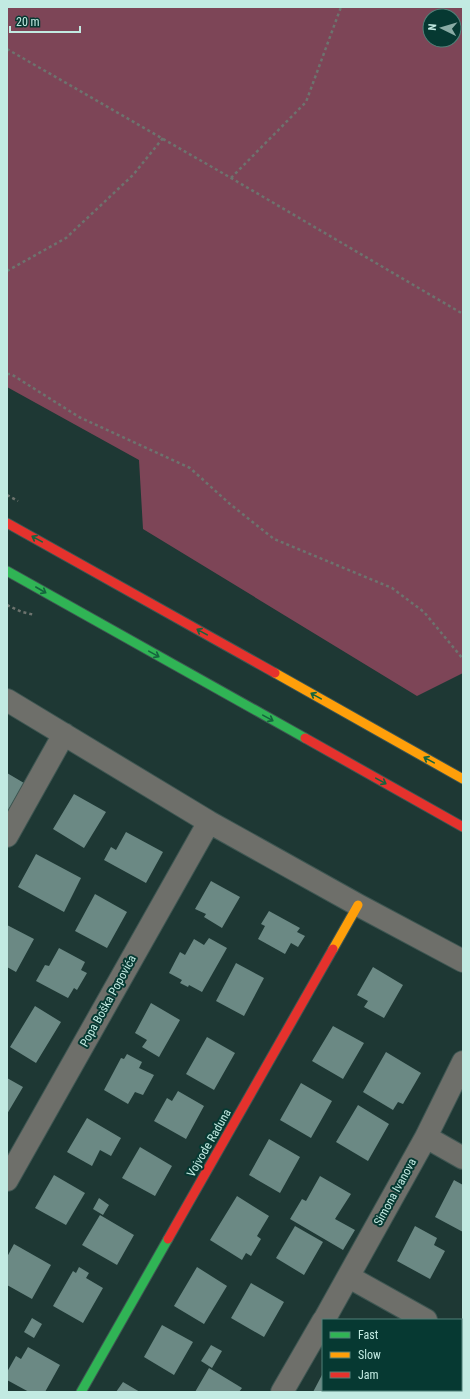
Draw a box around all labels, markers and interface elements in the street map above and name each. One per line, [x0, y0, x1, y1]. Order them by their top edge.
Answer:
scale bar [10, 8, 80, 34]
north arrow [422, 8, 462, 48]
text: 20 m [16, 15, 40, 29]
text: N [426, 23, 439, 31]
one-way arrow [31, 535, 43, 543]
one-way arrow [35, 587, 47, 595]
one-way arrow [197, 628, 209, 636]
one-way arrow [148, 651, 160, 659]
one-way arrow [310, 692, 322, 699]
one-way arrow [261, 714, 273, 722]
one-way arrow [423, 755, 435, 763]
one-way arrow [375, 778, 387, 786]
street label: Popa Boška Popovića [77, 953, 139, 1049]
street label: Vojvode Raduna [184, 1106, 234, 1179]
street label: Simona Ivanova [371, 1156, 419, 1228]
legend [322, 1319, 462, 1391]
text: Fast [358, 1328, 379, 1342]
text: Slow [358, 1348, 381, 1362]
text: Jam [358, 1368, 379, 1382]

